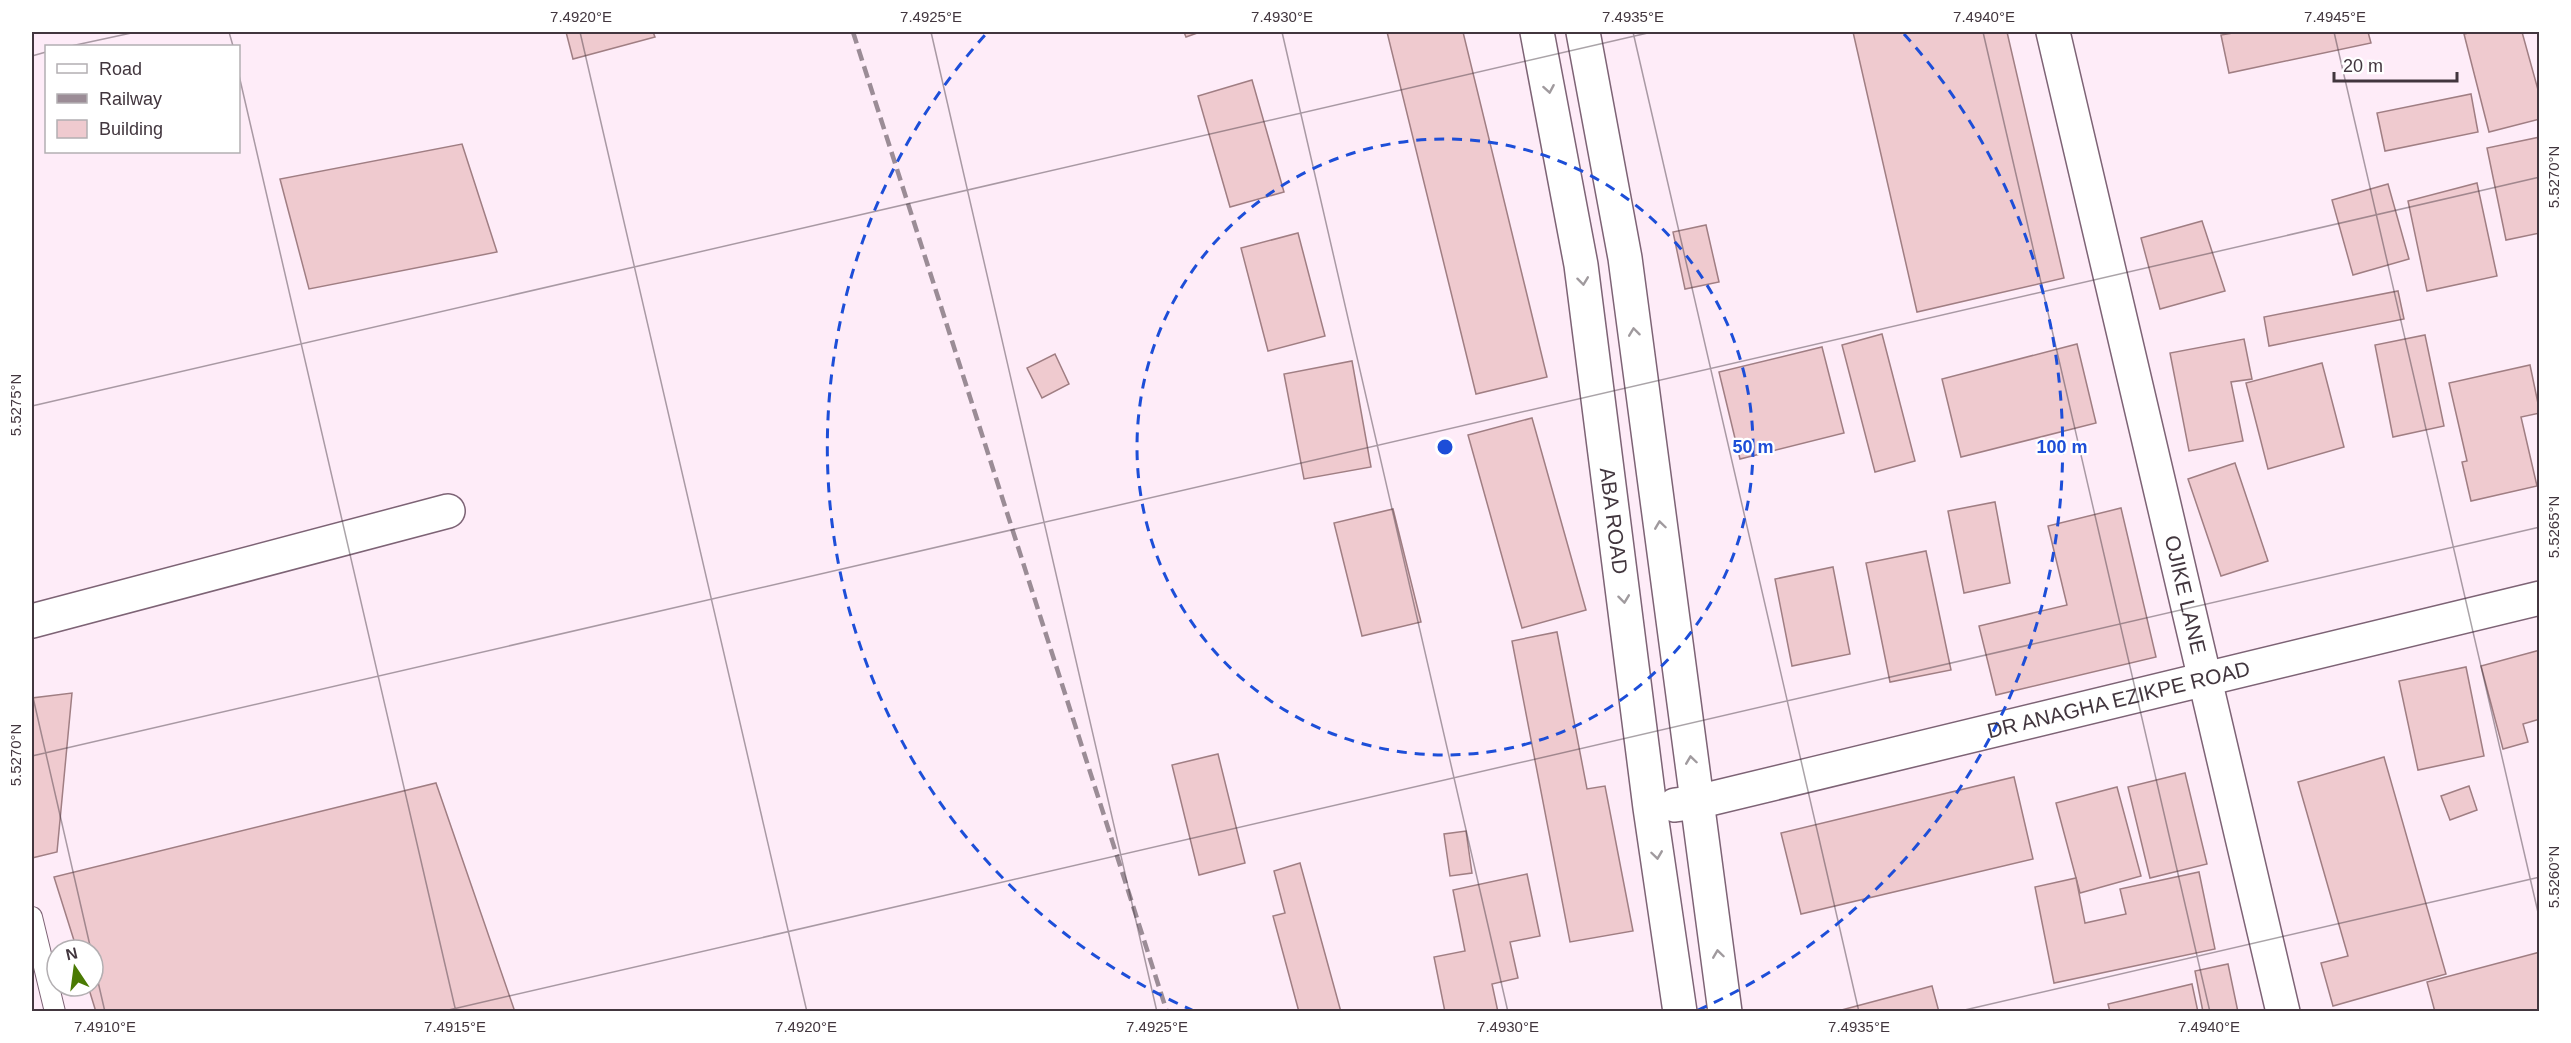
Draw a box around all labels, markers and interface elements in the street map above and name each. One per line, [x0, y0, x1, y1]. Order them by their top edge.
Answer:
text: 7.4920°E [550, 8, 612, 25]
text: 7.4925°E [900, 8, 962, 25]
text: 7.4930°E [1251, 8, 1313, 25]
text: 7.4935°E [1602, 8, 1664, 25]
text: 7.4940°E [1953, 8, 2015, 25]
text: 7.4945°E [2304, 8, 2366, 25]
legend [45, 45, 240, 153]
scale bar [2334, 45, 2457, 83]
text: 20 m [2343, 56, 2383, 76]
text: Road [99, 59, 142, 79]
one-way arrow [1542, 83, 1555, 93]
text: Railway [99, 89, 162, 109]
text: Building [99, 119, 163, 139]
text: 5.5270°N [2545, 146, 2562, 208]
one-way arrow [1576, 276, 1588, 285]
one-way arrow [1629, 328, 1641, 337]
text: 5.5275°N [7, 374, 24, 436]
centre of rings [1435, 437, 1455, 457]
text: 50 m [1732, 437, 1774, 457]
text: 100 m [2036, 437, 2088, 457]
street label: ABA ROAD [1596, 466, 1632, 576]
text: 5.5265°N [2545, 496, 2562, 558]
one-way arrow [1654, 521, 1666, 530]
street label: OJIKE LANE [2160, 533, 2211, 656]
one-way arrow [1617, 595, 1630, 604]
street label: DR ANAGHA EZIKPE ROAD [1985, 657, 2252, 742]
text: 5.5270°N [7, 724, 24, 786]
one-way arrow [1686, 756, 1698, 765]
text: 5.5260°N [2545, 846, 2562, 908]
one-way arrow [1651, 850, 1663, 860]
north arrow [45, 938, 105, 998]
text: N [64, 944, 79, 963]
one-way arrow [1712, 949, 1724, 958]
text: 7.4910°E [74, 1018, 136, 1035]
text: 7.4915°E [424, 1018, 486, 1035]
text: 7.4920°E [775, 1018, 837, 1035]
text: 7.4925°E [1126, 1018, 1188, 1035]
text: 7.4930°E [1477, 1018, 1539, 1035]
text: 7.4935°E [1828, 1018, 1890, 1035]
text: 7.4940°E [2178, 1018, 2240, 1035]

